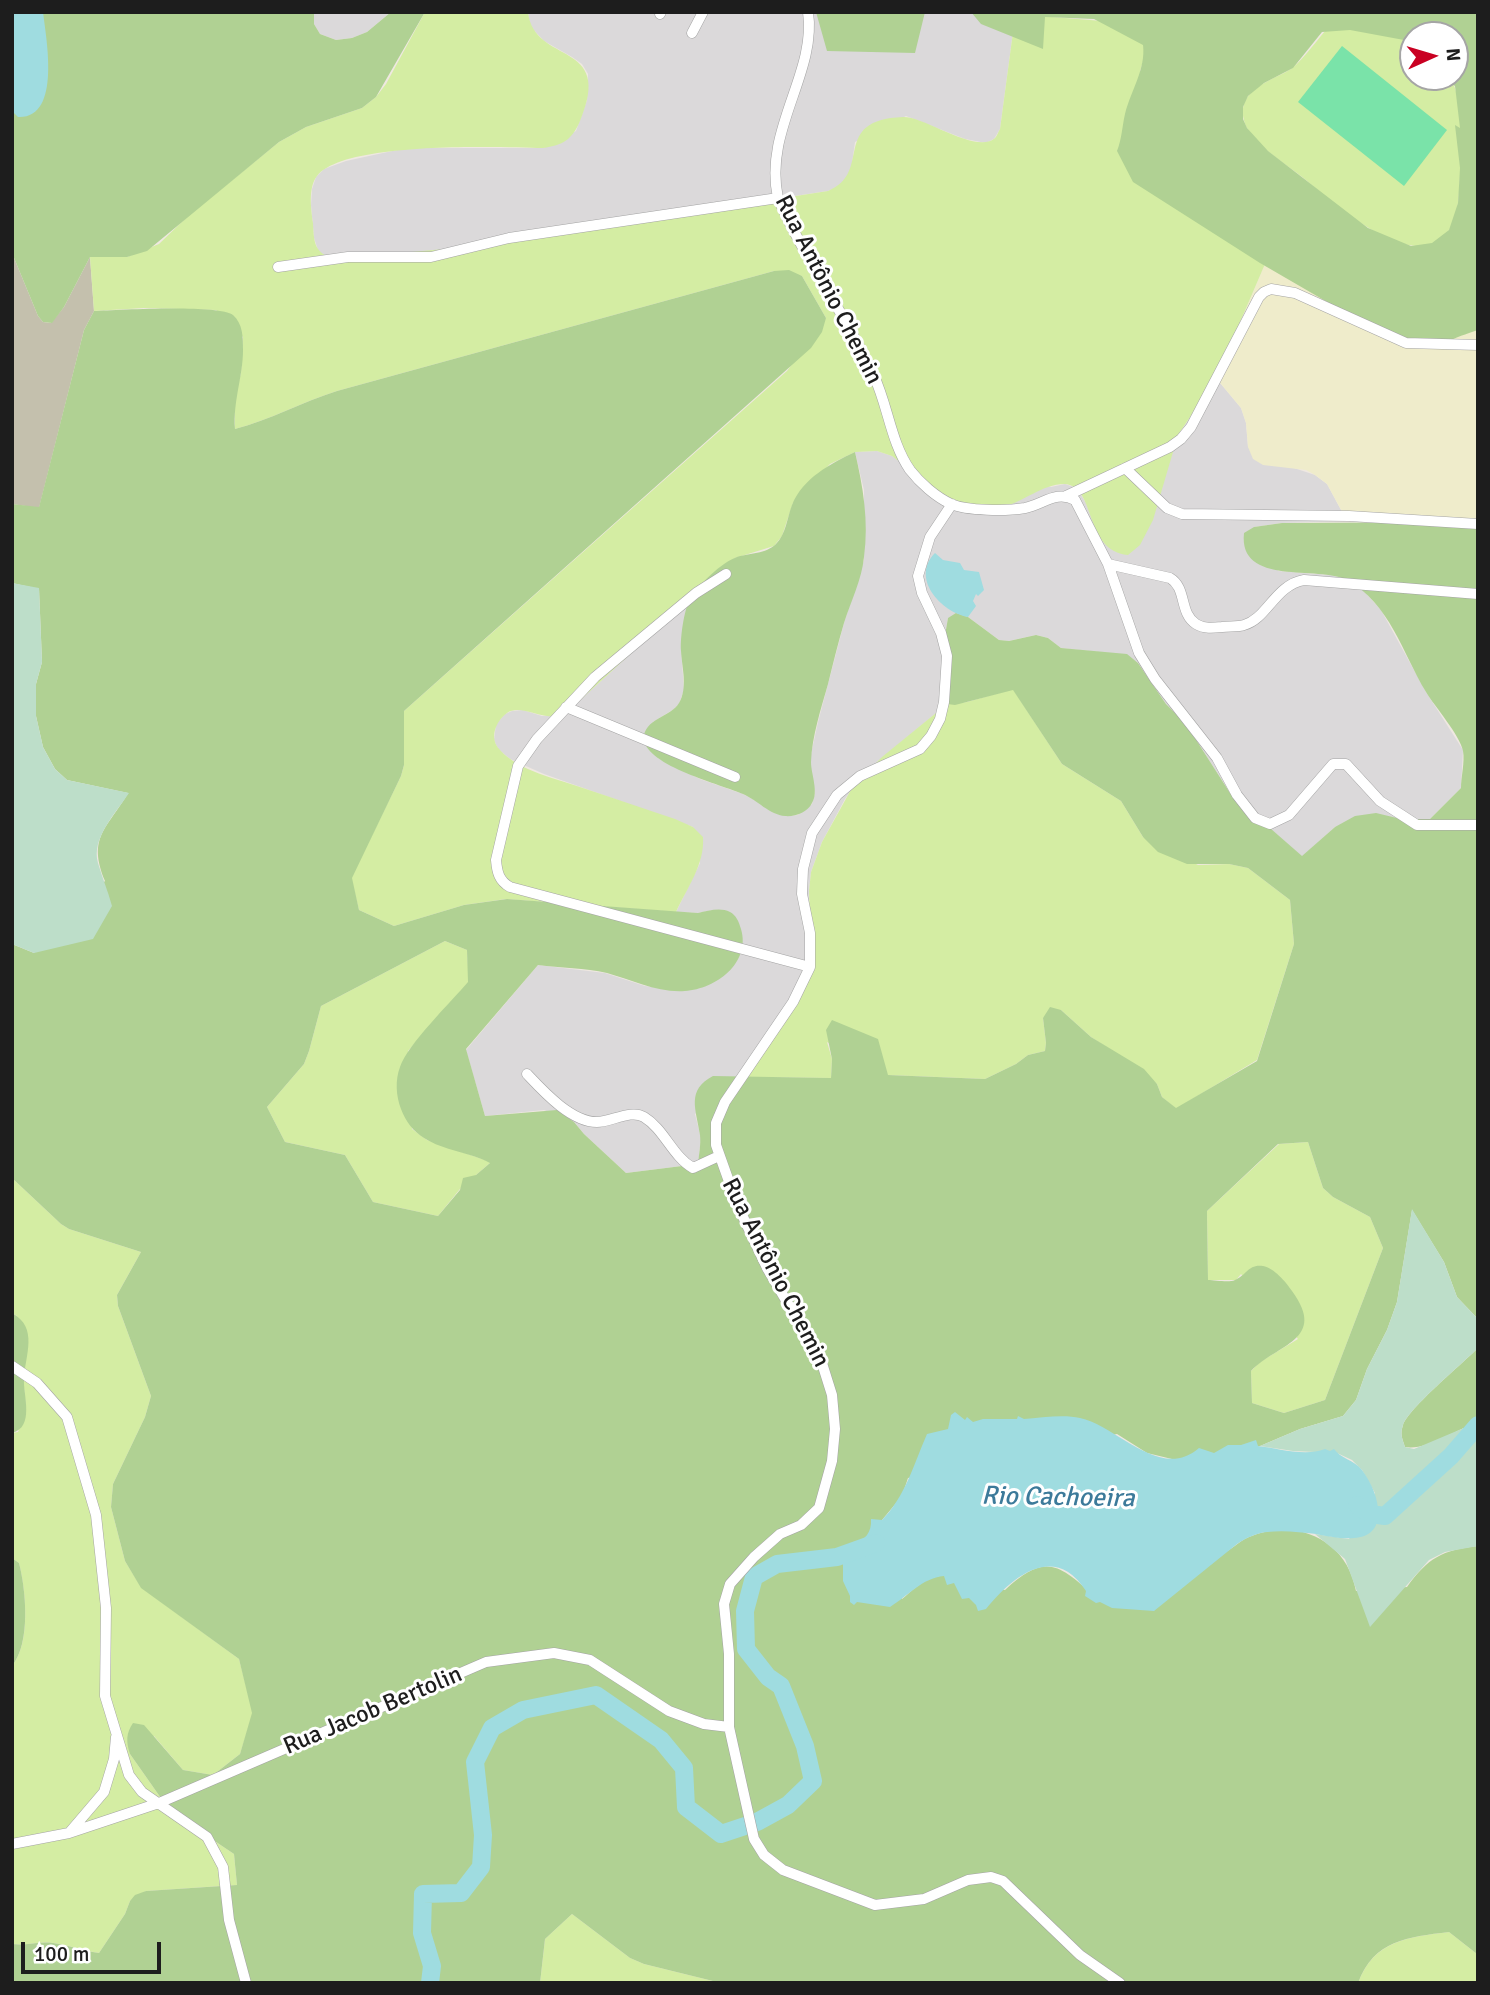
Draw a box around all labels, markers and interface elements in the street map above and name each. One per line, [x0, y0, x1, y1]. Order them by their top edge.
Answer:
north arrow [1399, 21, 1469, 91]
text: N [1441, 47, 1465, 62]
street label: Rua Antônio Chemin [768, 191, 888, 389]
street label: Rua Antônio Chemin [715, 1174, 835, 1372]
water label: Rio Cachoeira [981, 1481, 1135, 1515]
street label: Rua Jacob Bertolin [279, 1660, 467, 1762]
scale bar [24, 1928, 164, 1972]
text: 100 m [34, 1941, 89, 1967]

